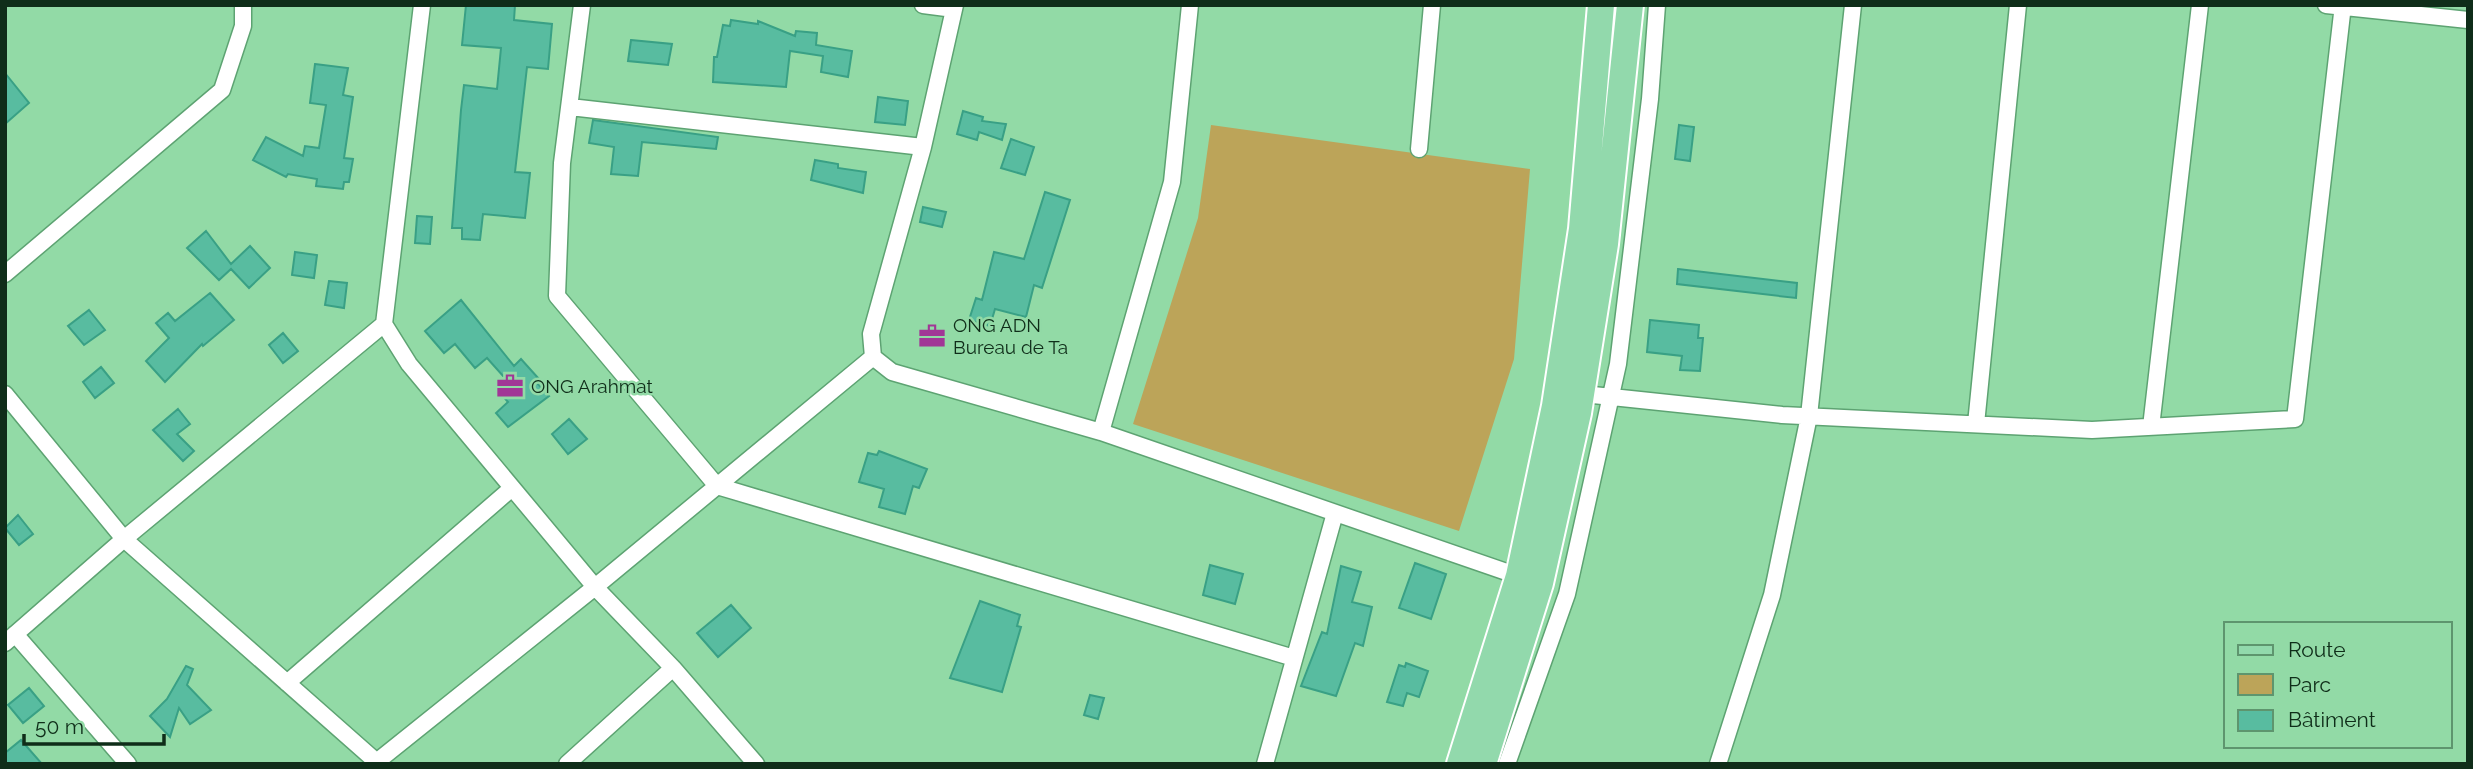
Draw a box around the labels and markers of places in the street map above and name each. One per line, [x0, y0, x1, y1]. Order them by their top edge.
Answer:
place label: ONG ADN Bureau de Ta [953, 314, 1068, 358]
office icon: ONG ADN Bureau de Ta [917, 321, 947, 351]
office icon: ONG Arahmat [495, 371, 525, 401]
place label: ONG Arahmat [531, 375, 653, 397]

